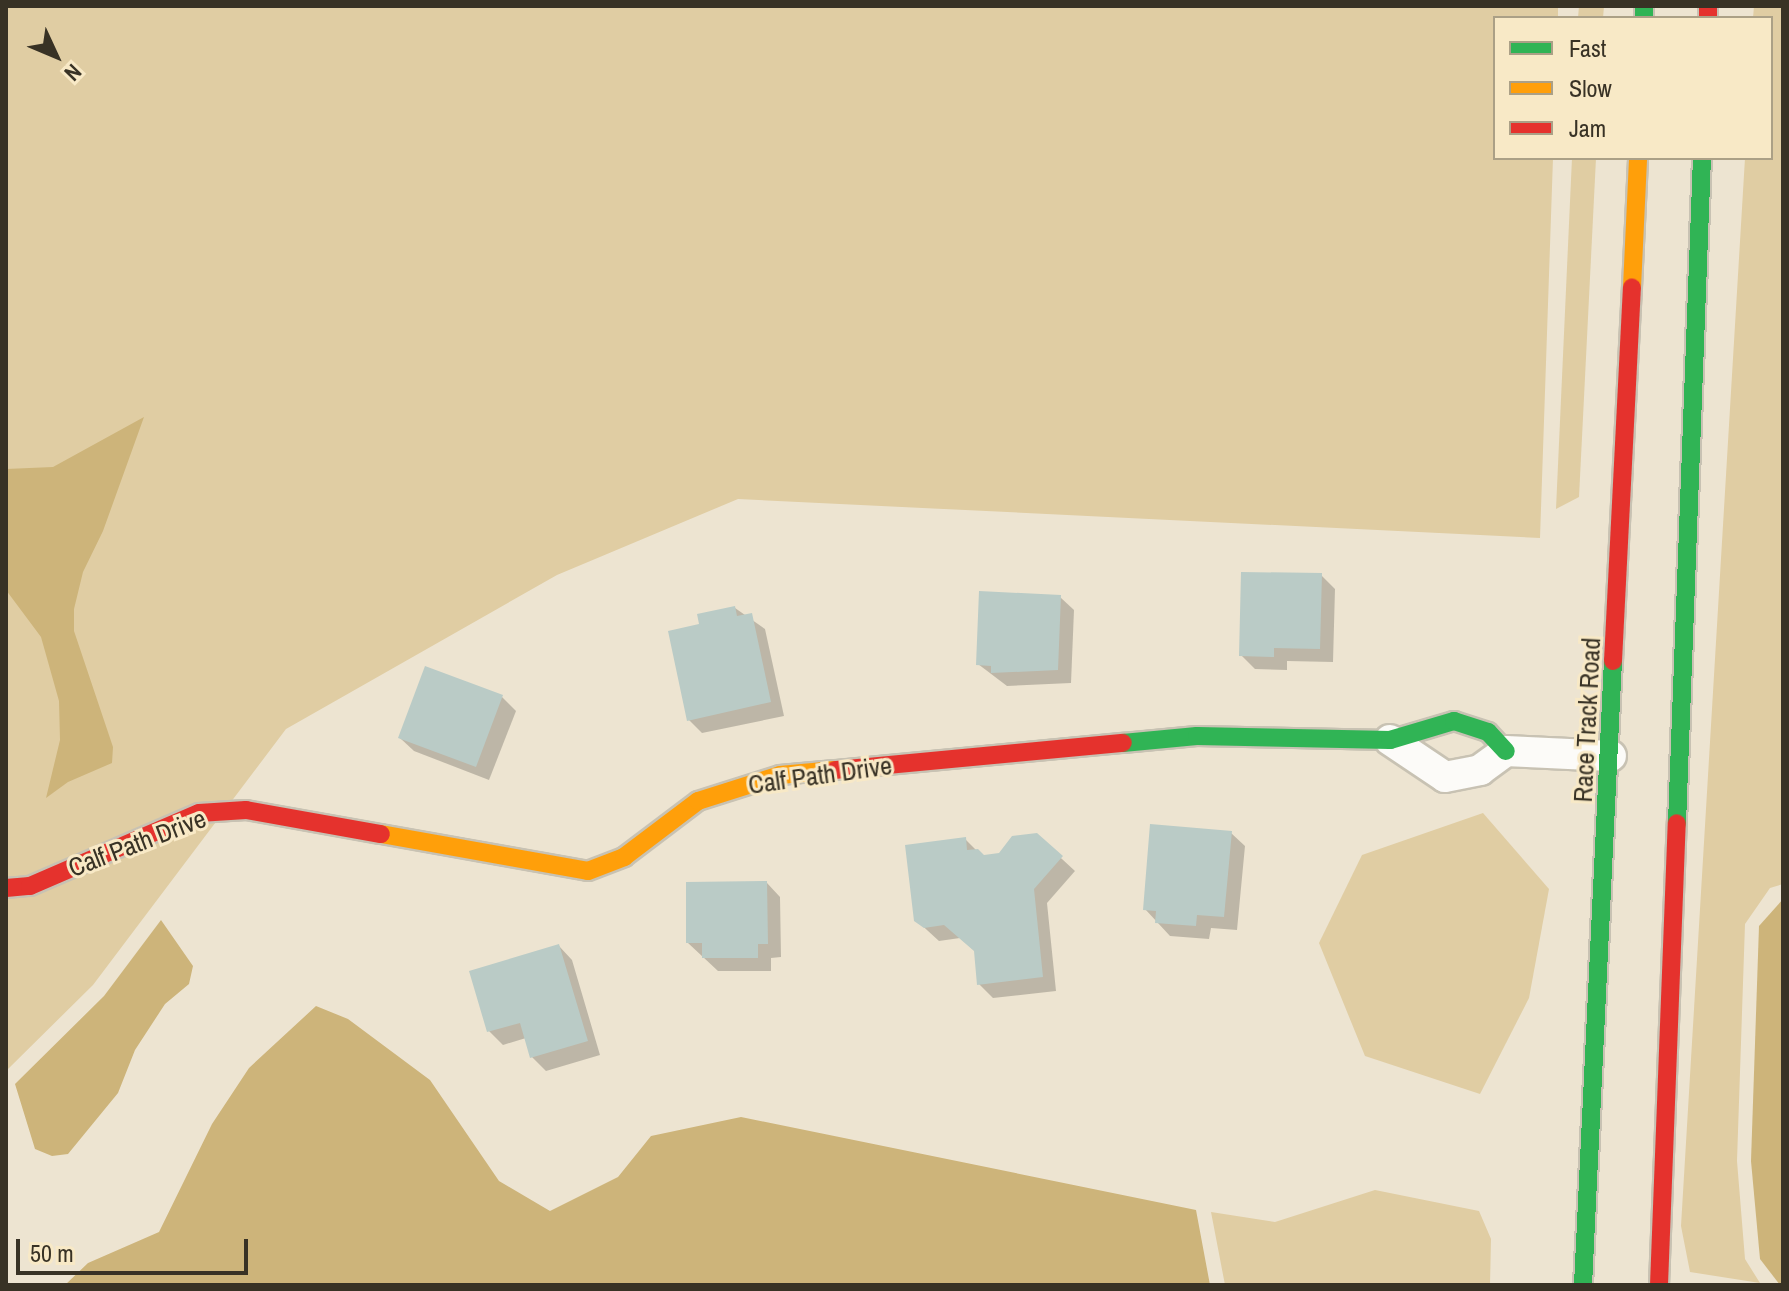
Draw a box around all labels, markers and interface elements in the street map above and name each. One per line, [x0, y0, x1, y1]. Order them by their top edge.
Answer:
north arrow [16, 16, 96, 96]
legend [1493, 16, 1773, 160]
text: Fast [1569, 32, 1606, 64]
text: N [58, 58, 89, 88]
text: Slow [1569, 72, 1612, 104]
text: Jam [1569, 112, 1606, 144]
street label: Race Track Road [1567, 637, 1607, 803]
street label: Calf Path Drive [746, 749, 894, 801]
street label: Calf Path Drive [64, 803, 210, 883]
scale bar [20, 1223, 252, 1273]
text: 50 m [30, 1237, 74, 1269]

